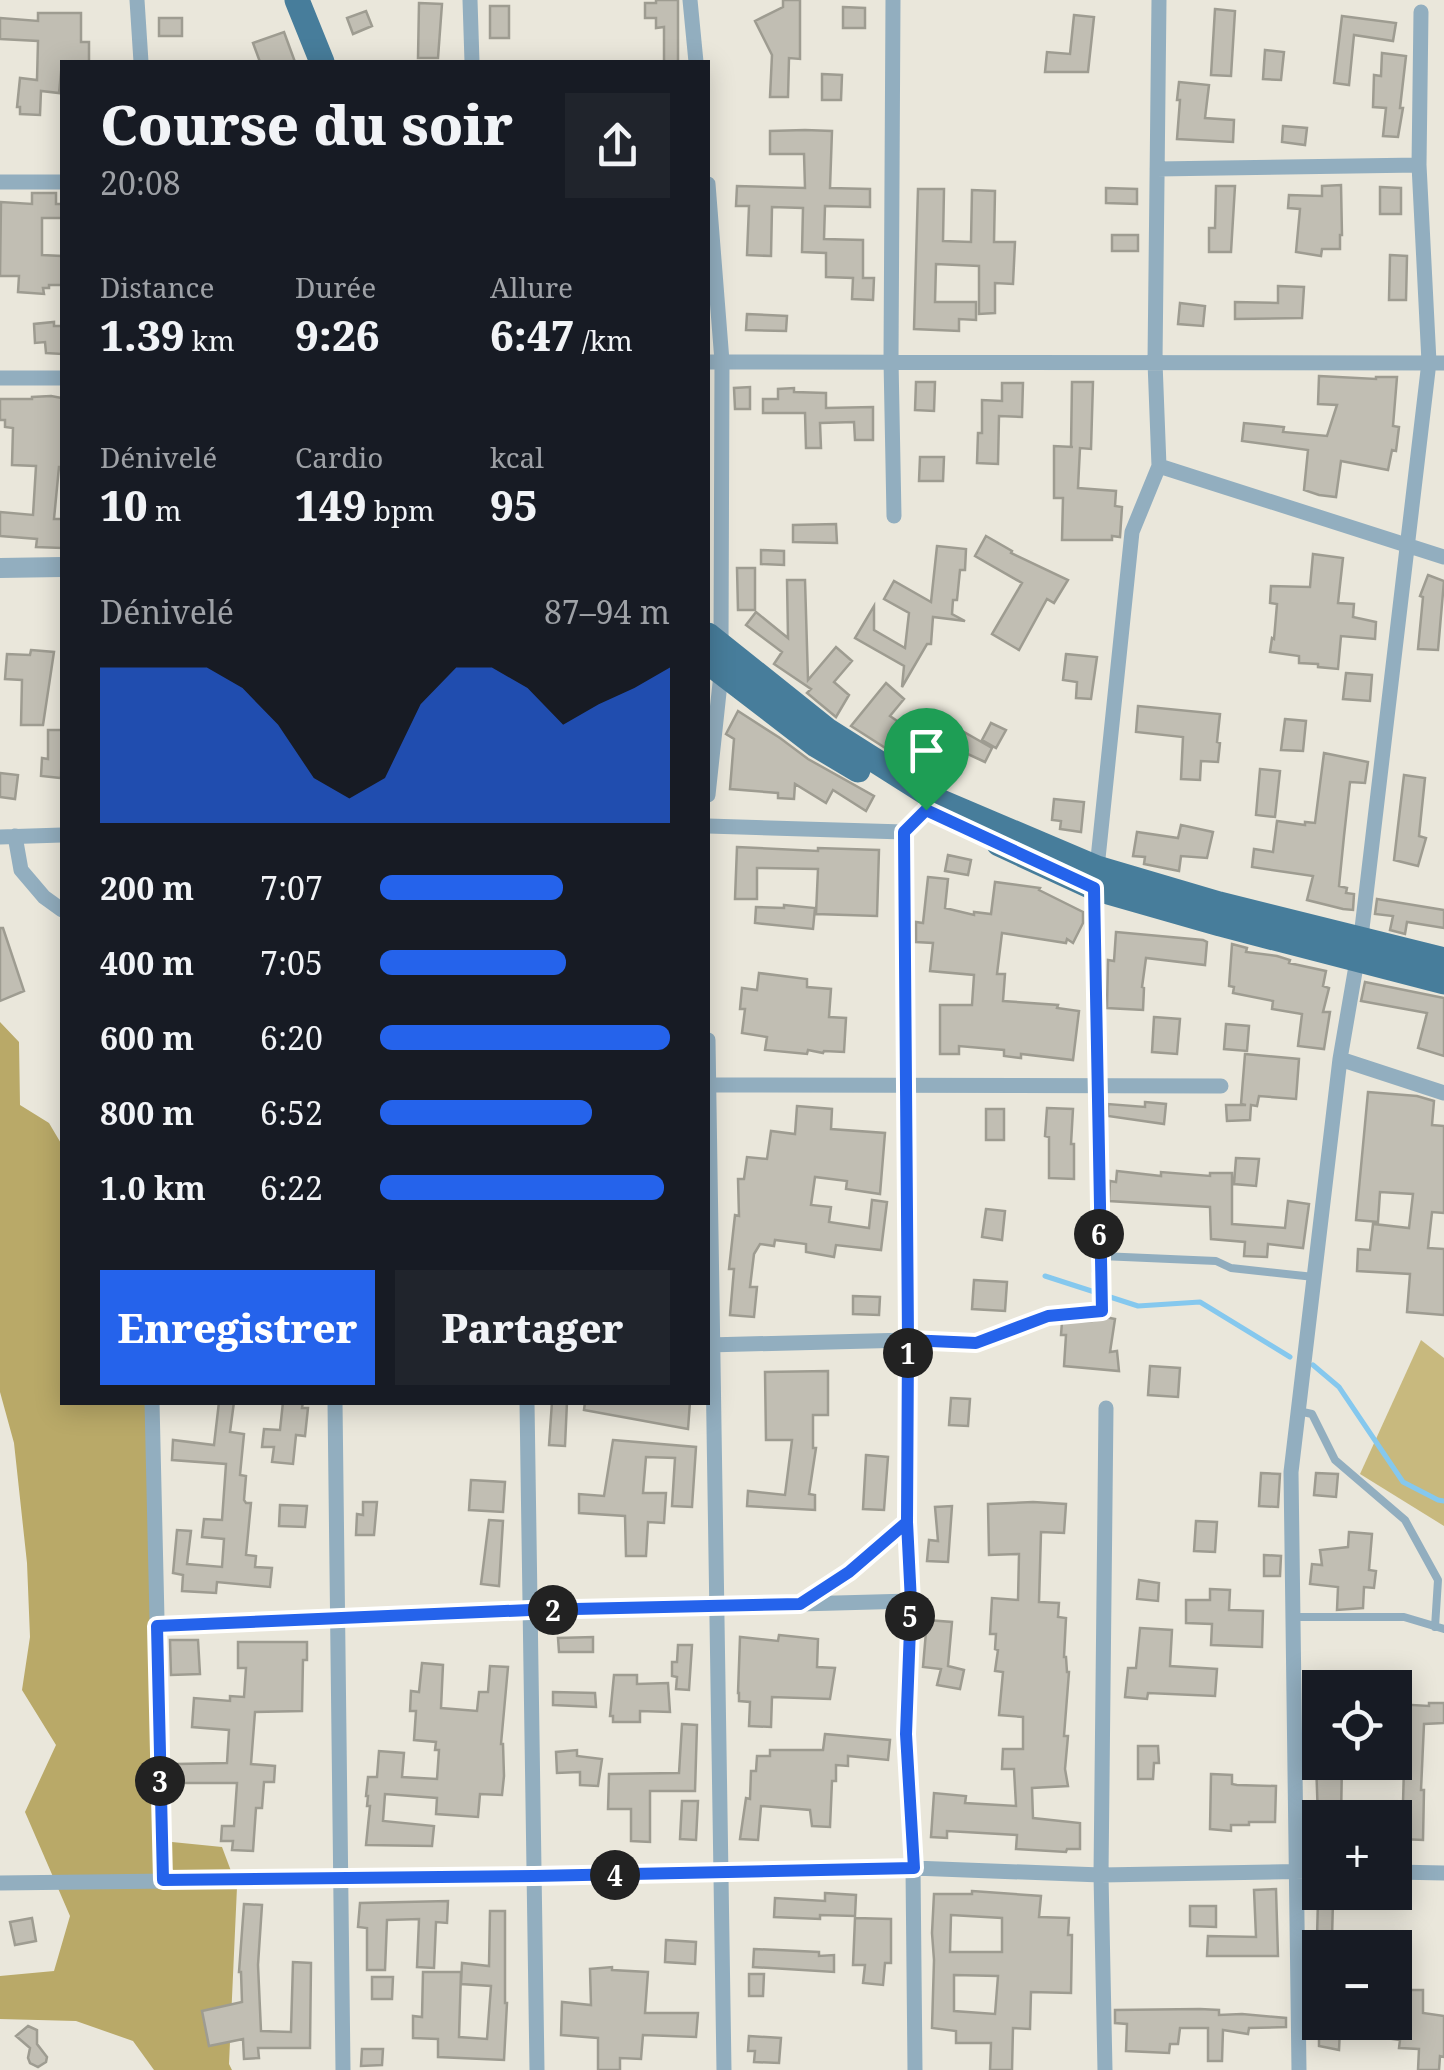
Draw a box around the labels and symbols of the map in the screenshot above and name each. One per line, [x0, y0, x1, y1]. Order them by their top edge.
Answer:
pin [884, 708, 969, 811]
pin: 6 [1074, 1209, 1124, 1259]
pin: 1 [883, 1328, 933, 1378]
pin: 2 [528, 1585, 578, 1635]
pin: 5 [885, 1591, 935, 1641]
pin: 3 [135, 1756, 185, 1806]
pin: 4 [590, 1850, 640, 1900]

